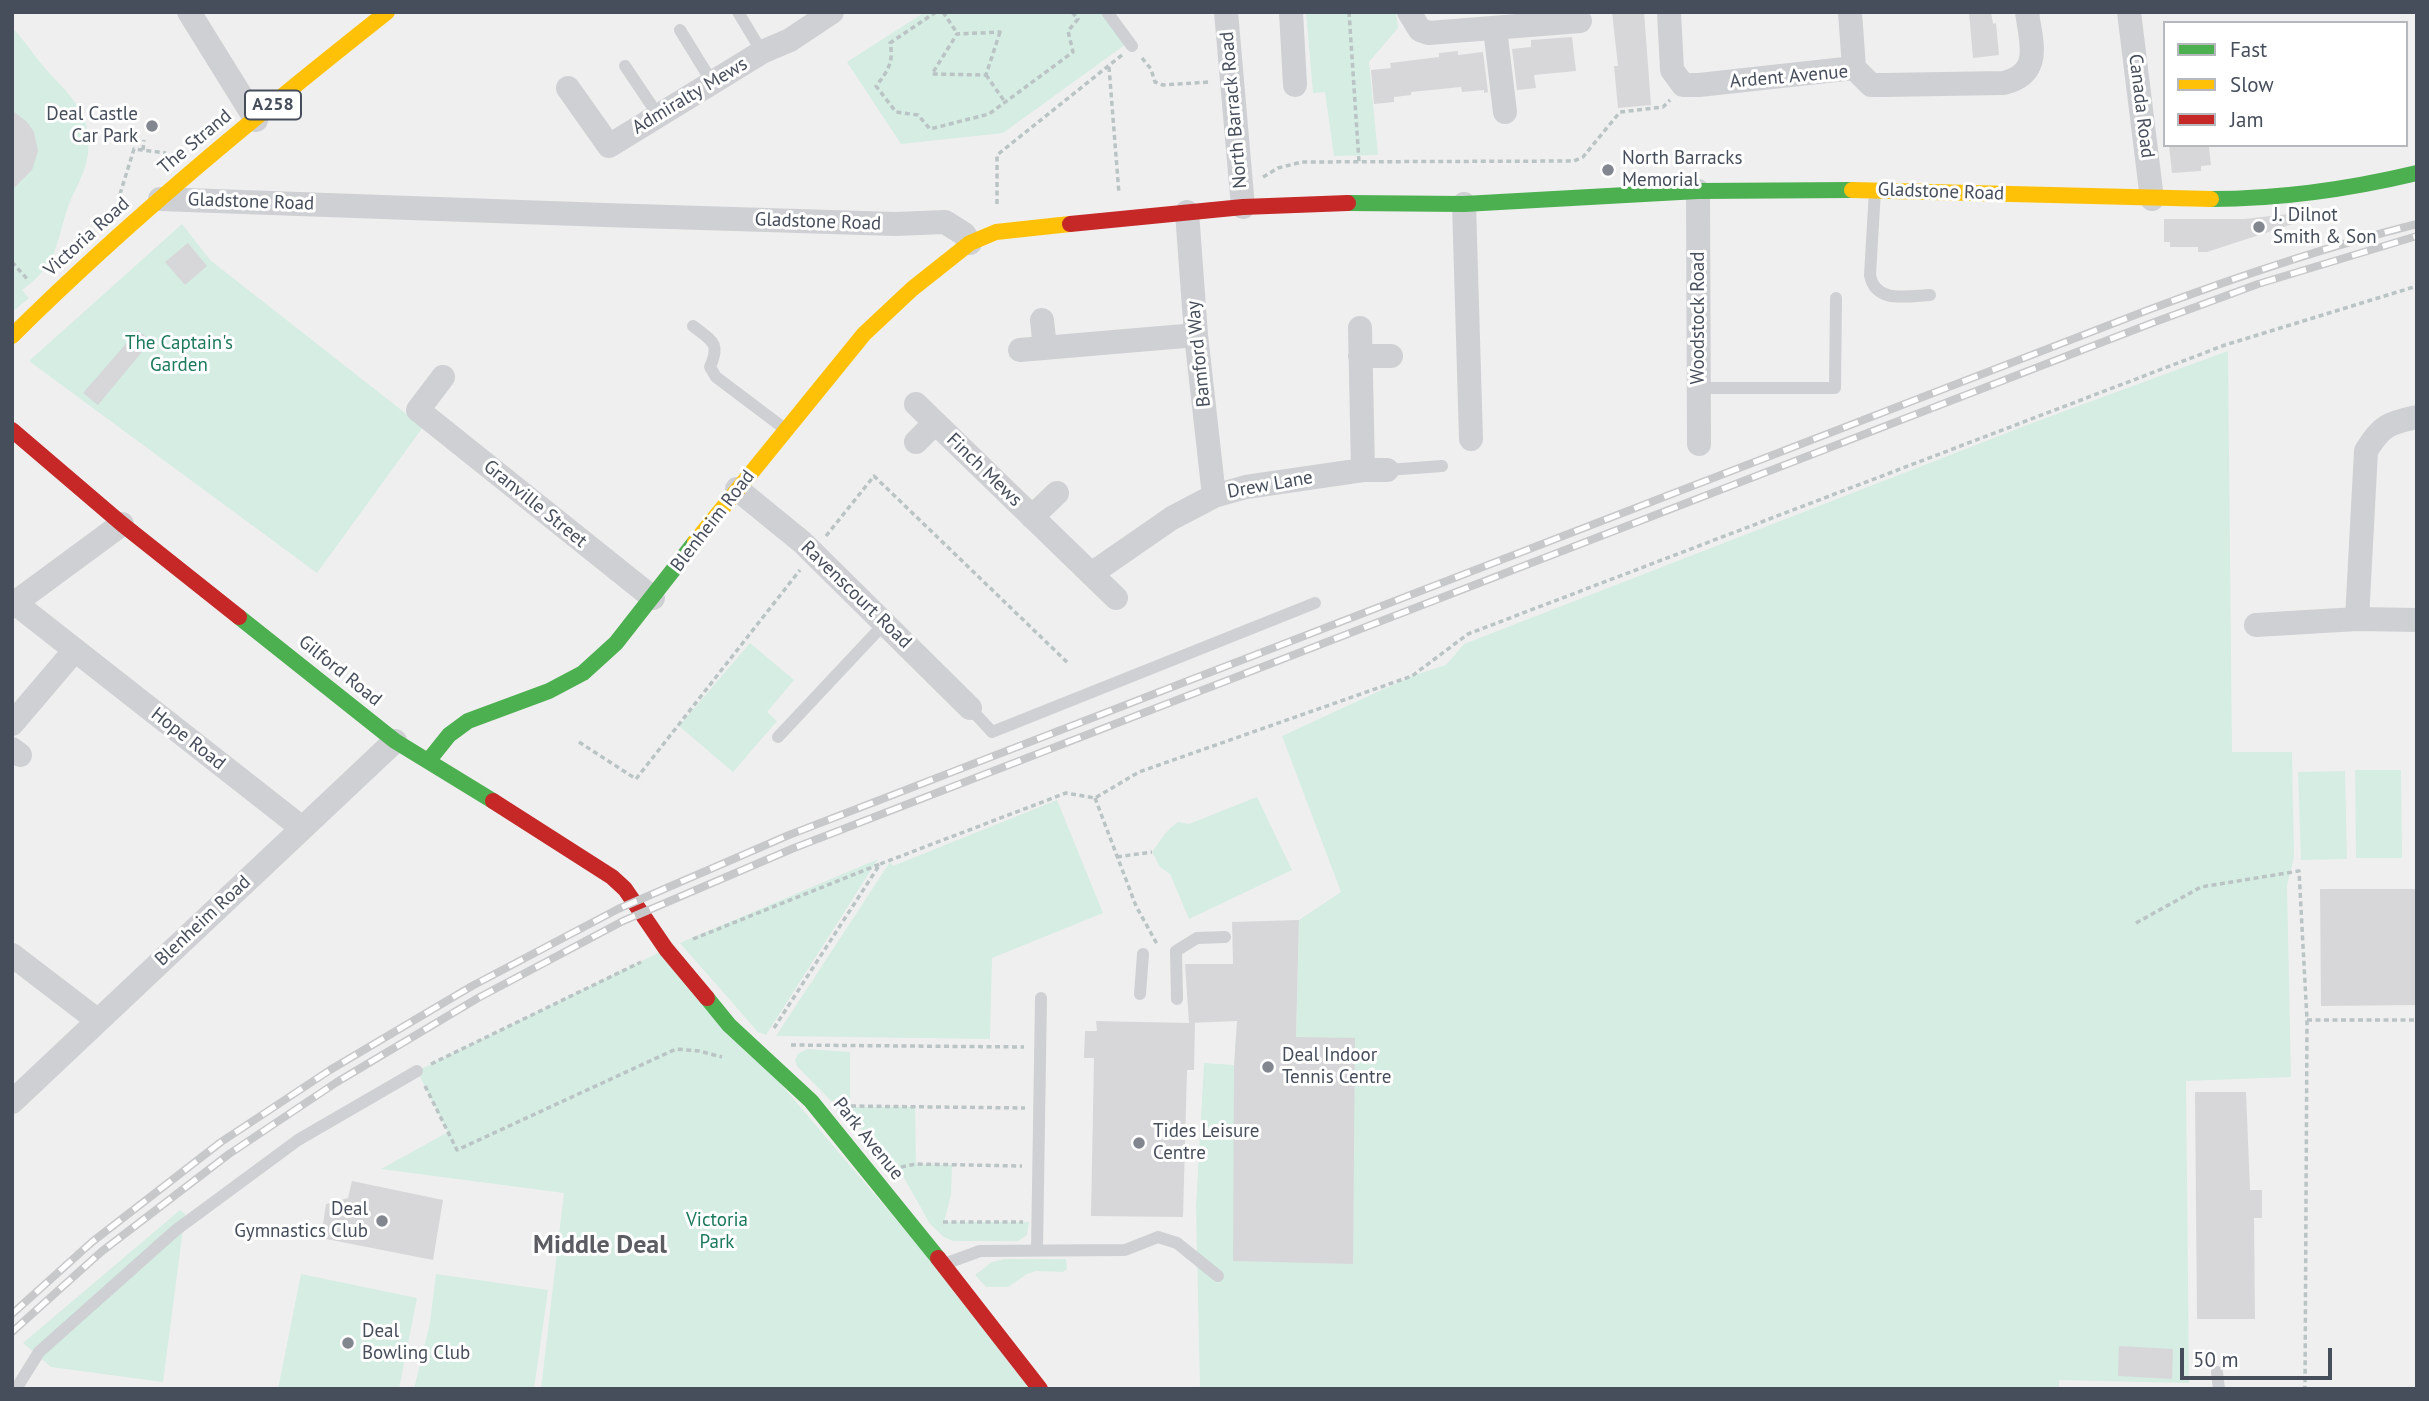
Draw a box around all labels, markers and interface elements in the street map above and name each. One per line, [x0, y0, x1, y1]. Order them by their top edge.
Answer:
legend [2163, 21, 2408, 147]
street label: North Barrack Road [1216, 30, 1252, 190]
text: Fast [2230, 36, 2267, 63]
street label: Admiralty Mews [628, 53, 752, 139]
street label: Canada Road [2123, 53, 2159, 159]
street label: Ardent Avenue [1729, 60, 1849, 94]
text: Slow [2230, 71, 2274, 98]
road number: A258 [245, 90, 301, 120]
place label: Deal Castle Car Park [46, 104, 138, 148]
street label: The Strand [154, 105, 236, 179]
text: Jam [2230, 106, 2264, 133]
marker: Deal Castle Car Park [144, 118, 160, 134]
place label: North Barracks Memorial [1622, 148, 1742, 192]
marker: North Barracks Memorial [1600, 162, 1616, 178]
street label: Gladstone Road [1877, 178, 2005, 206]
street label: Gladstone Road [187, 188, 315, 216]
street label: Victoria Road [40, 193, 134, 281]
place label: J. Dilnot Smith & Son [2273, 205, 2377, 249]
street label: Gladstone Road [754, 208, 882, 236]
marker: J. Dilnot Smith & Son [2251, 219, 2267, 235]
street label: Woodstock Road [1688, 252, 1710, 384]
street label: Bamford Way [1182, 300, 1216, 408]
park label: The Captain's Garden [125, 333, 233, 377]
street label: Finch Mews [942, 429, 1026, 511]
street label: Granville Street [479, 455, 591, 553]
street label: Blenheim Road [666, 466, 760, 576]
street label: Drew Lane [1226, 466, 1314, 504]
street label: Ravenscourt Road [796, 536, 916, 654]
street label: Gilford Road [294, 631, 386, 711]
street label: Hope Road [146, 703, 230, 775]
street label: Blenheim Road [150, 871, 256, 971]
place label: Deal Indoor Tennis Centre [1282, 1045, 1391, 1089]
marker: Deal Indoor Tennis Centre [1260, 1059, 1276, 1075]
street label: Park Avenue [828, 1093, 908, 1185]
place label: Tides Leisure Centre [1153, 1121, 1259, 1165]
marker: Tides Leisure Centre [1131, 1135, 1147, 1151]
place label: Deal Gymnastics Club [234, 1199, 368, 1243]
park label: Victoria Park [686, 1210, 748, 1254]
marker: Deal Gymnastics Club [374, 1213, 390, 1229]
district label: Middle Deal [533, 1230, 667, 1262]
place label: Deal Bowling Club [362, 1321, 470, 1365]
scale bar [2184, 1334, 2336, 1378]
marker: Deal Bowling Club [340, 1335, 356, 1351]
text: 50 m [2193, 1346, 2239, 1373]

